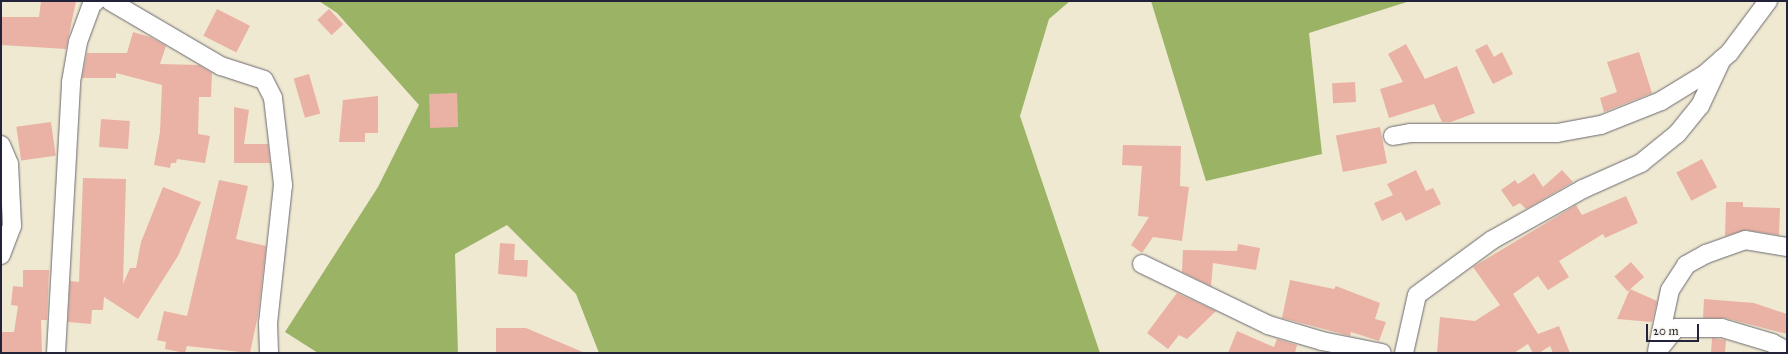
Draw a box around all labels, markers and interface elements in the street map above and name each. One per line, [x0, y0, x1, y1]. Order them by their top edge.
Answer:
scale bar [1648, 316, 1701, 342]
text: 20 m [1653, 324, 1679, 338]

